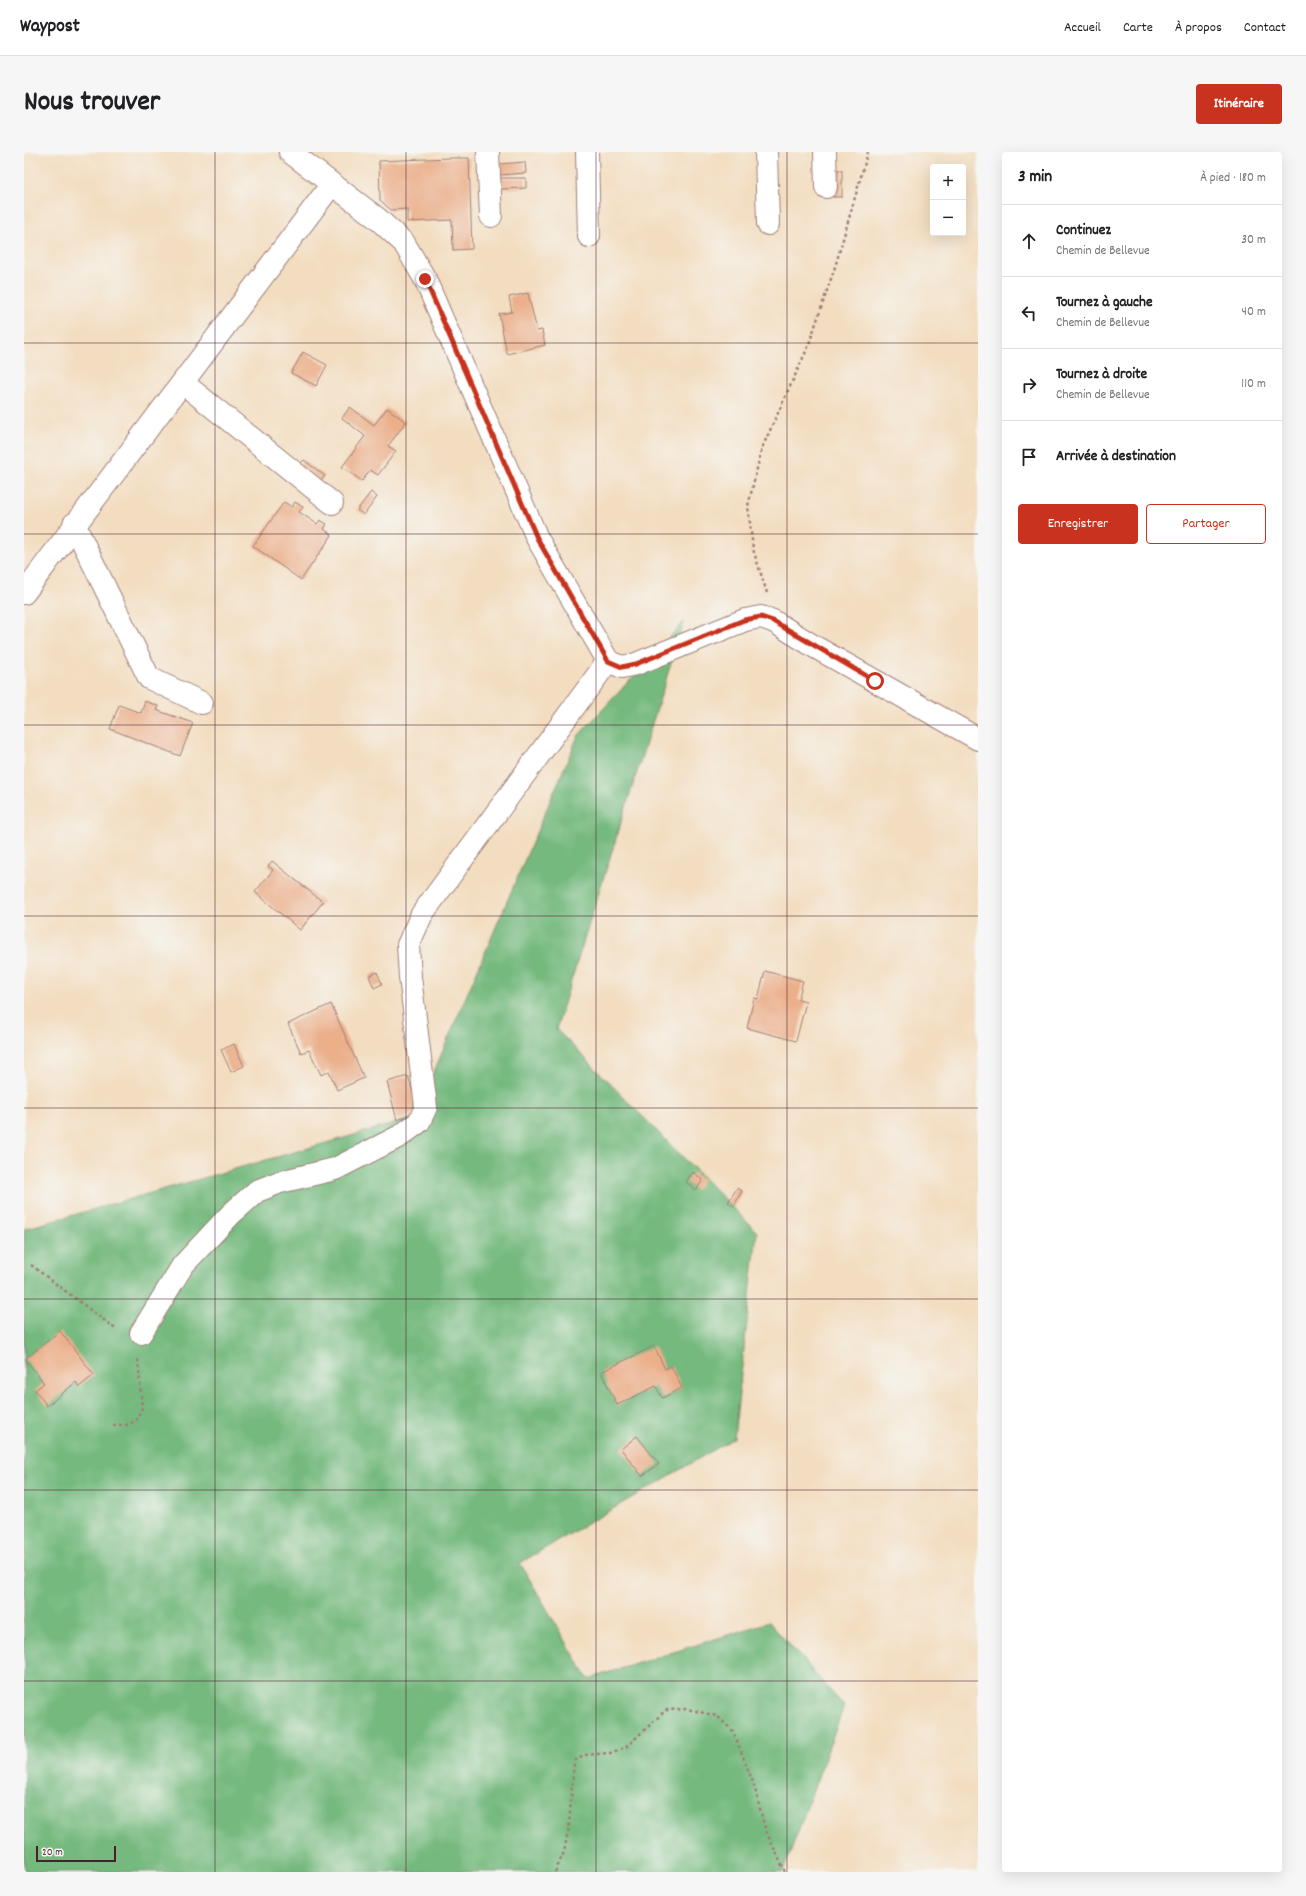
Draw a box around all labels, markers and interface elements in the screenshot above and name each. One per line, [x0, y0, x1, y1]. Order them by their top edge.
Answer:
text: Waypost [20, 14, 80, 41]
text: Accueil [1064, 18, 1101, 38]
text: Carte [1123, 18, 1153, 38]
text: À propos [1175, 18, 1222, 38]
text: Contact [1244, 18, 1286, 38]
text: Nous trouver [24, 84, 160, 124]
button: Itinéraire [1196, 84, 1282, 124]
map controls [930, 164, 966, 236]
button: + [930, 164, 966, 200]
text: 3 min [1018, 166, 1052, 190]
text: À pied · 180 m [1200, 169, 1266, 188]
button: − [930, 200, 966, 236]
text: Continuez [1056, 220, 1111, 242]
icon: ahead [1018, 230, 1040, 252]
text: 30 m [1241, 231, 1266, 250]
text: Chemin de Bellevue [1056, 242, 1150, 261]
route end [416, 270, 434, 288]
text: Tournez à gauche [1056, 292, 1153, 314]
icon: left [1018, 302, 1040, 324]
text: 40 m [1242, 303, 1266, 322]
text: Chemin de Bellevue [1056, 314, 1150, 333]
text: Tournez à droite [1056, 364, 1147, 386]
icon: right [1018, 374, 1040, 396]
text: 110 m [1241, 375, 1266, 394]
text: Chemin de Bellevue [1056, 386, 1150, 405]
icon: arrive [1018, 446, 1040, 468]
text: Arrivée à destination [1056, 446, 1176, 468]
button: Enregistrer [1018, 504, 1138, 544]
button: Partager [1146, 504, 1266, 544]
route start [866, 672, 884, 690]
scale bar [36, 1844, 116, 1863]
text: 20 m [42, 1845, 63, 1861]

